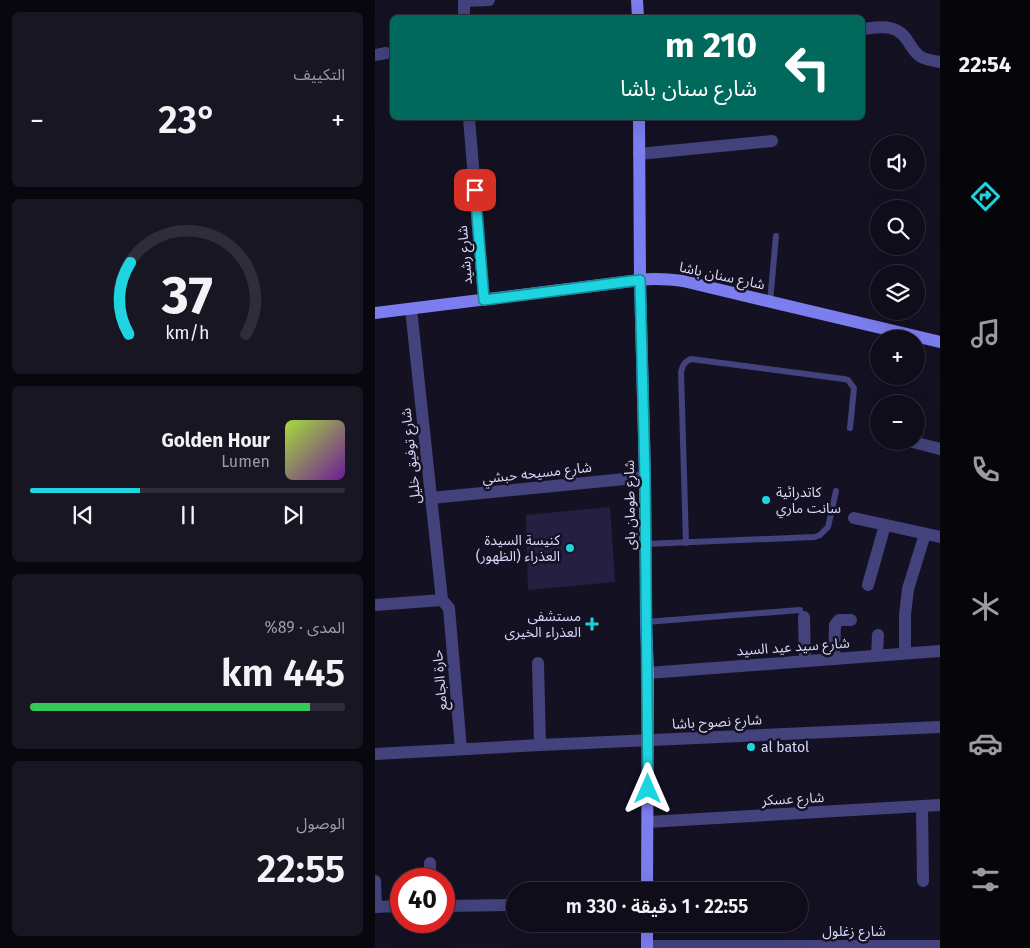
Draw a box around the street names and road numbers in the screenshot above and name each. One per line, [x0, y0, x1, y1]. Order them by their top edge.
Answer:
street label: شارع رشيد [454, 225, 478, 285]
street label: شارع سنان باشا [677, 259, 766, 295]
street label: شارع توفيق خليل [398, 407, 426, 505]
street label: شارع مسيحه حبشي [481, 459, 593, 489]
street label: شارع طومان باى [621, 460, 641, 550]
street label: شارع سيد عيد السيد [736, 635, 850, 661]
street label: حارة الجامع [429, 649, 453, 711]
street label: شارع نصوح باشا [672, 711, 763, 735]
street label: شارع عسكر [760, 789, 825, 811]
street label: شارع زغلول [822, 923, 886, 942]

